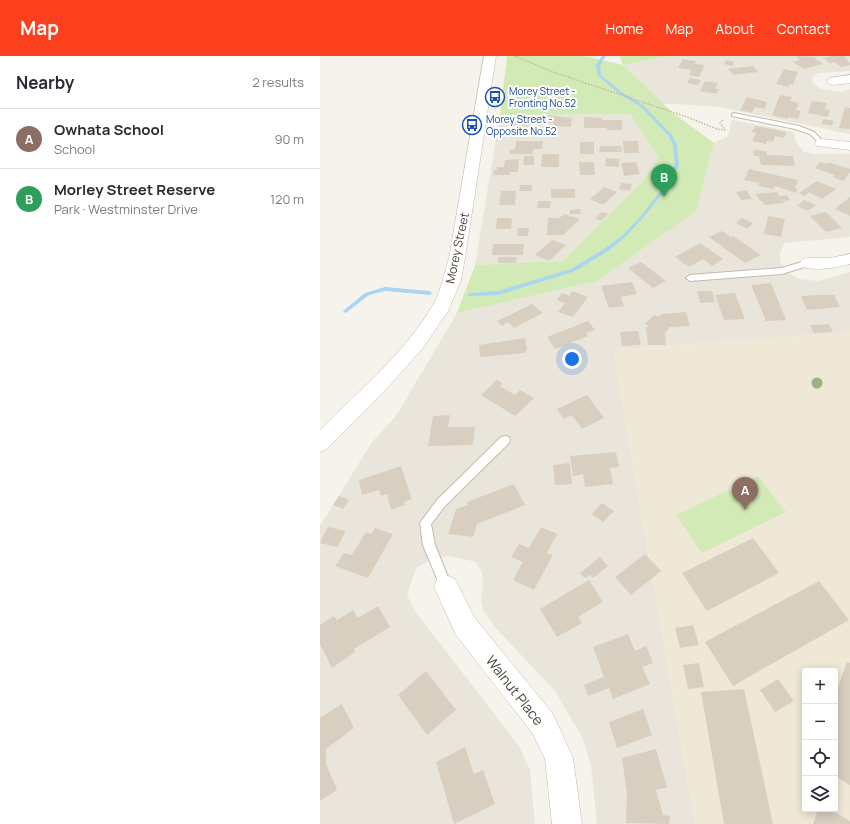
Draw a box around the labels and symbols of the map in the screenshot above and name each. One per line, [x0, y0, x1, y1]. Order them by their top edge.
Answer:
place label: Morey Street - Fronting No.52 [509, 84, 576, 110]
bus stop icon: Morey Street - Fronting No.52 [484, 86, 506, 108]
place label: Morey Street - Opposite No.52 [486, 112, 557, 138]
bus stop icon: Morey Street - Opposite No.52 [461, 114, 483, 136]
pin: B [651, 164, 677, 197]
street label: Morey Street [441, 211, 473, 285]
your location [562, 349, 582, 369]
pin: A [732, 477, 758, 510]
street label: Walnut Place [482, 651, 548, 729]

